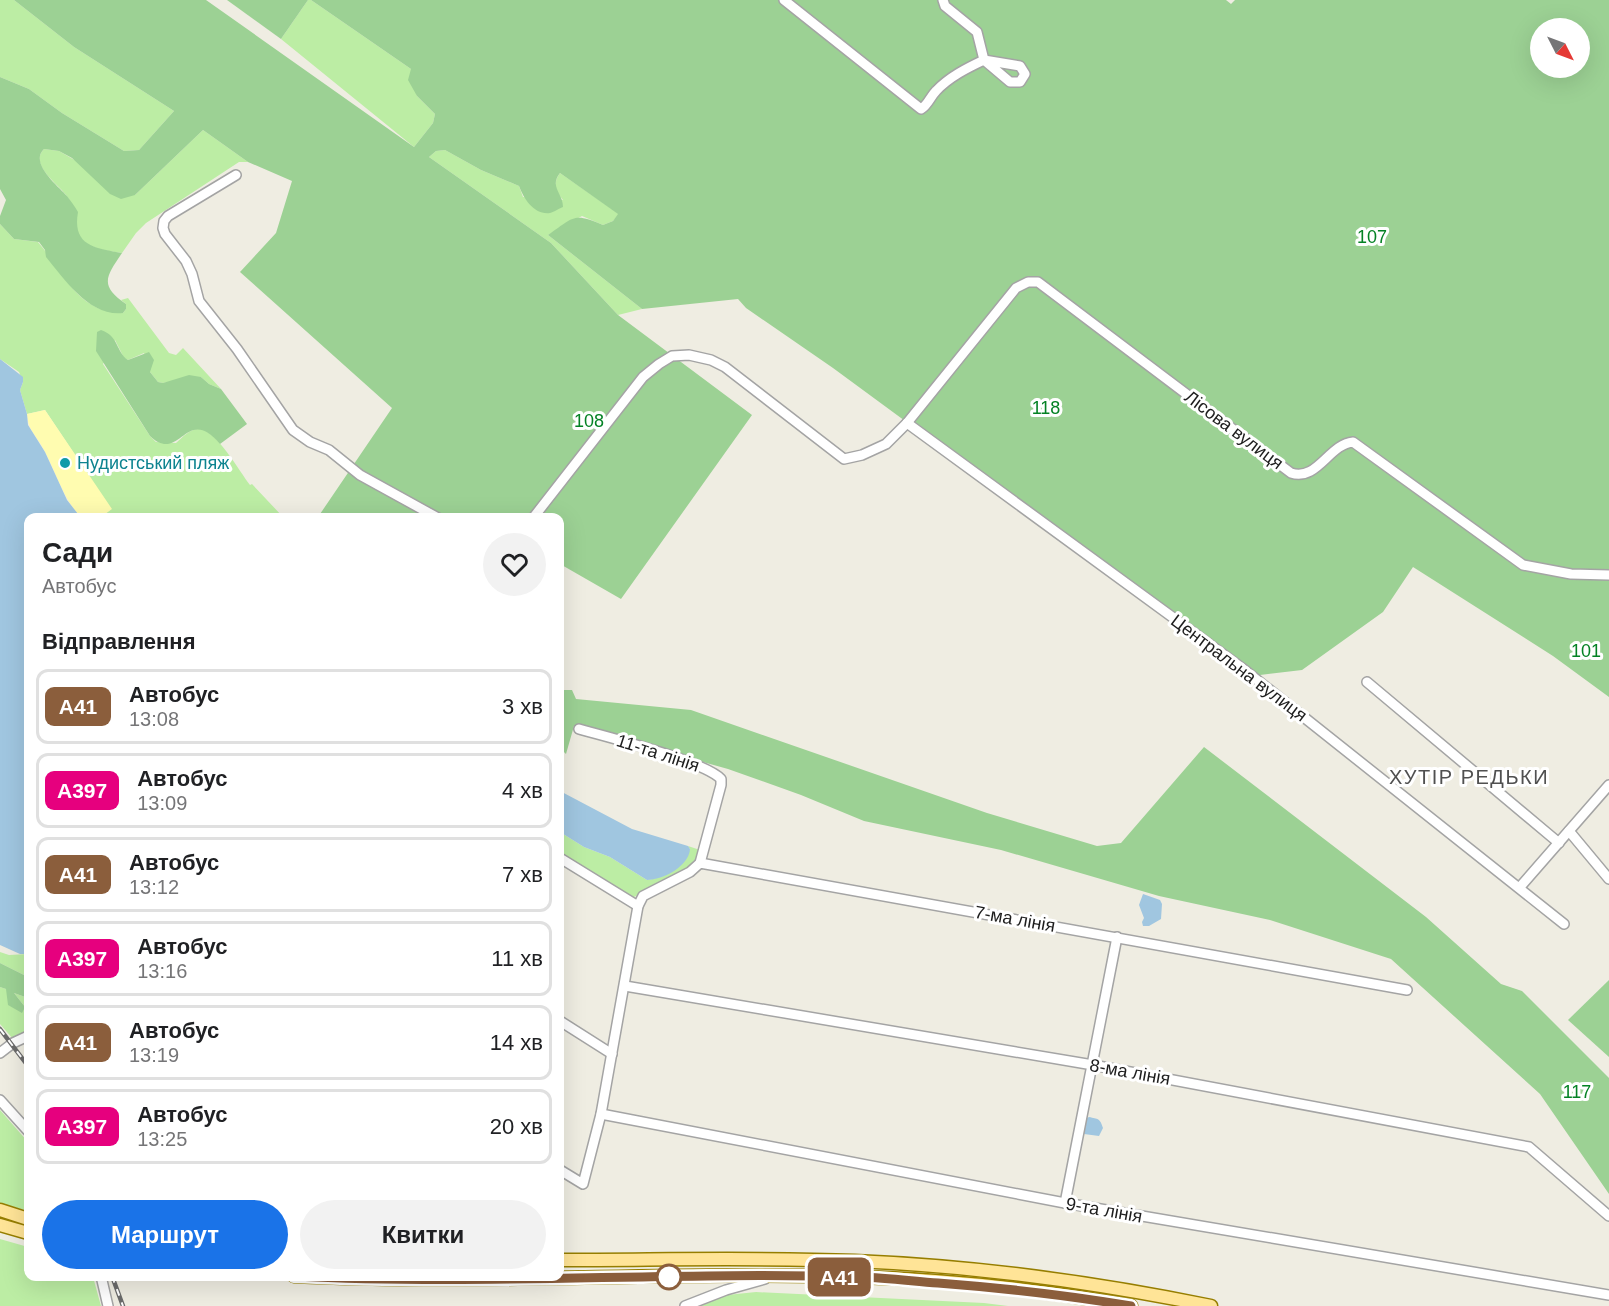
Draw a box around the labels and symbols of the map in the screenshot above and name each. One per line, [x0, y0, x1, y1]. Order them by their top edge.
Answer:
north arrow [1530, 18, 1590, 78]
park label: 107 [1357, 227, 1387, 247]
street label: Лісова вулиця [1181, 387, 1287, 473]
park label: 118 [1032, 398, 1060, 418]
park label: 108 [574, 411, 604, 431]
place label: Нудистський пляж [77, 453, 229, 473]
marker: Нудистський пляж [58, 456, 72, 470]
street label: Центральна вулиця [1167, 610, 1311, 726]
park label: 101 [1571, 641, 1601, 661]
street label: 11-та лінія [614, 730, 702, 776]
district label: ХУТІР РЕДЬКИ [1389, 766, 1549, 788]
street label: 7-ма лінія [973, 902, 1057, 936]
street label: 8-ма лінія [1088, 1055, 1172, 1089]
park label: 117 [1563, 1082, 1591, 1102]
street label: 9-та лінія [1064, 1193, 1144, 1227]
line badge: A41 [804, 1258, 874, 1296]
unlabelled marker [656, 1264, 682, 1290]

